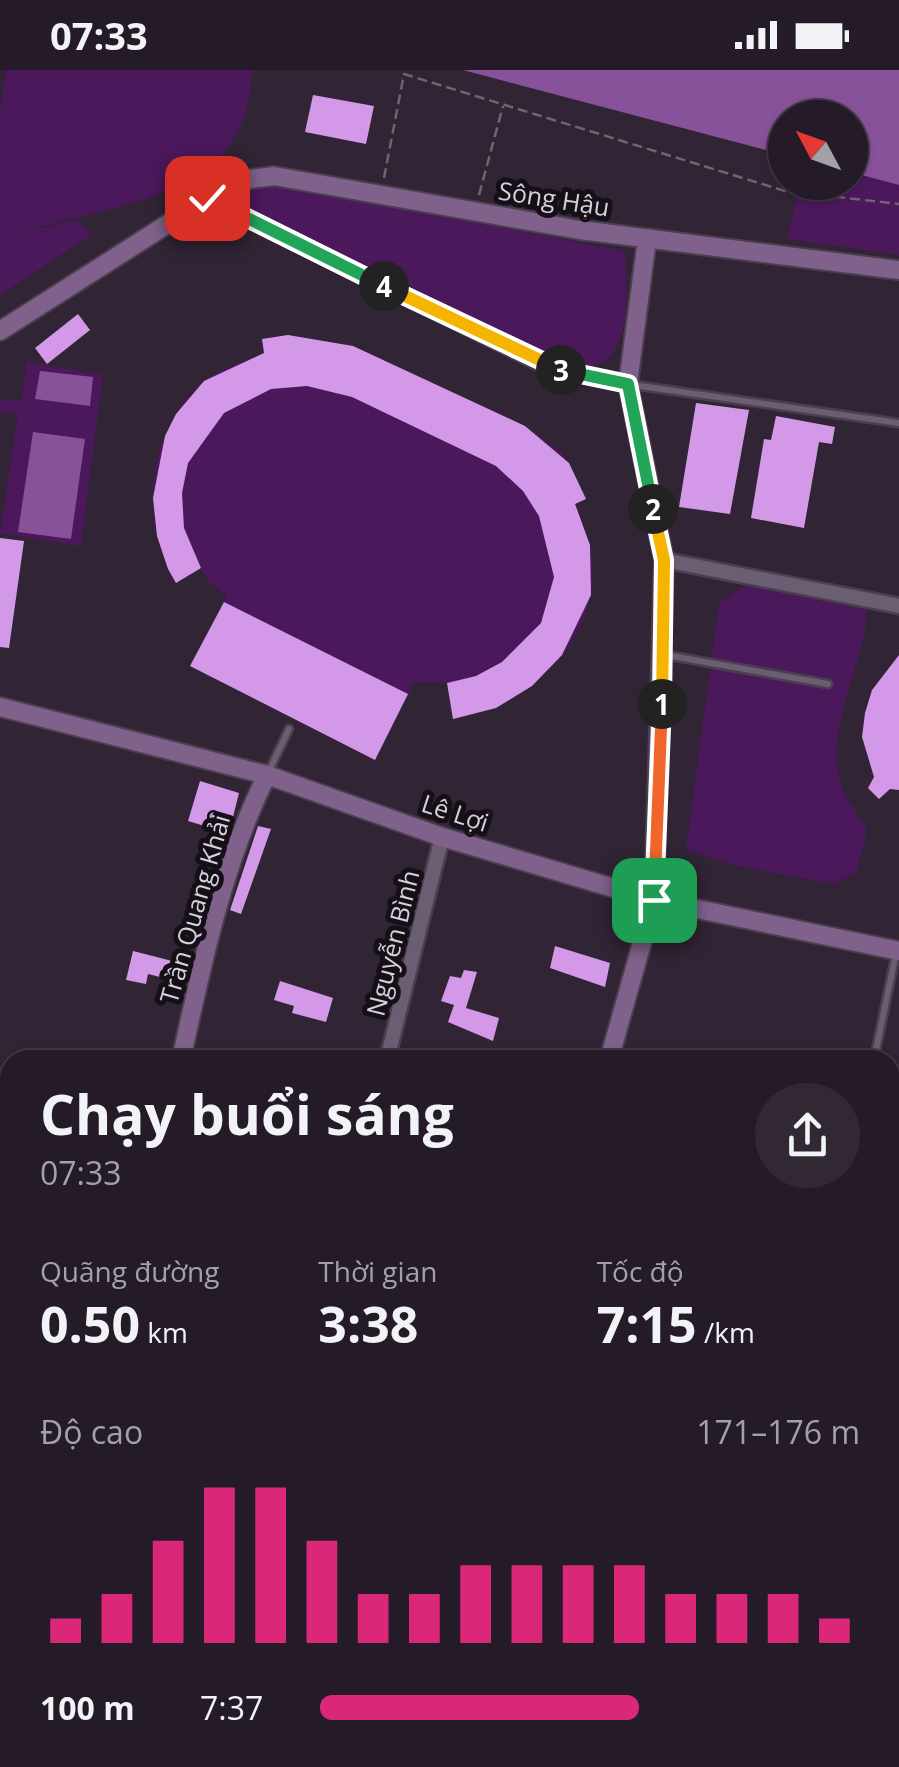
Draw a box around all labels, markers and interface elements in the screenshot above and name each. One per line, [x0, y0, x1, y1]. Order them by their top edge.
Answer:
text: 07:33 [50, 9, 148, 61]
north arrow [768, 100, 868, 200]
map controls [768, 100, 868, 200]
pin [165, 156, 250, 241]
icon: check [180, 171, 235, 226]
street label: Sông Hậu [496, 172, 612, 224]
pin: 4 [359, 261, 409, 311]
text: 4 [376, 267, 392, 305]
pin: 3 [536, 345, 586, 395]
text: 3 [553, 351, 569, 389]
pin: 2 [628, 484, 678, 534]
text: 2 [645, 490, 661, 528]
pin: 1 [637, 679, 687, 729]
text: 1 [654, 685, 670, 723]
street label: Lê Lợi [418, 785, 493, 839]
street label: Trần Quang Khải [151, 810, 237, 1007]
pin [612, 858, 697, 943]
street label: Nguyễn Bình [357, 866, 427, 1019]
icon: arrive [627, 873, 682, 928]
text: Chạy buổi sáng [40, 1076, 454, 1151]
button: share [755, 1083, 860, 1188]
text: 07:33 [40, 1151, 122, 1194]
text: Quãng đường [40, 1252, 219, 1290]
text: Thời gian [318, 1252, 437, 1290]
text: Tốc độ [597, 1252, 684, 1290]
text: 0.50 [40, 1290, 140, 1358]
text: 3:38 [318, 1290, 418, 1358]
text: 7:15 [597, 1290, 697, 1358]
text: km [140, 1313, 188, 1351]
text: /km [697, 1313, 755, 1351]
text: Độ cao [40, 1410, 143, 1453]
text: 171–176 m [696, 1410, 860, 1453]
text: 100 m [40, 1686, 135, 1729]
text: 7:37 [200, 1686, 263, 1729]

